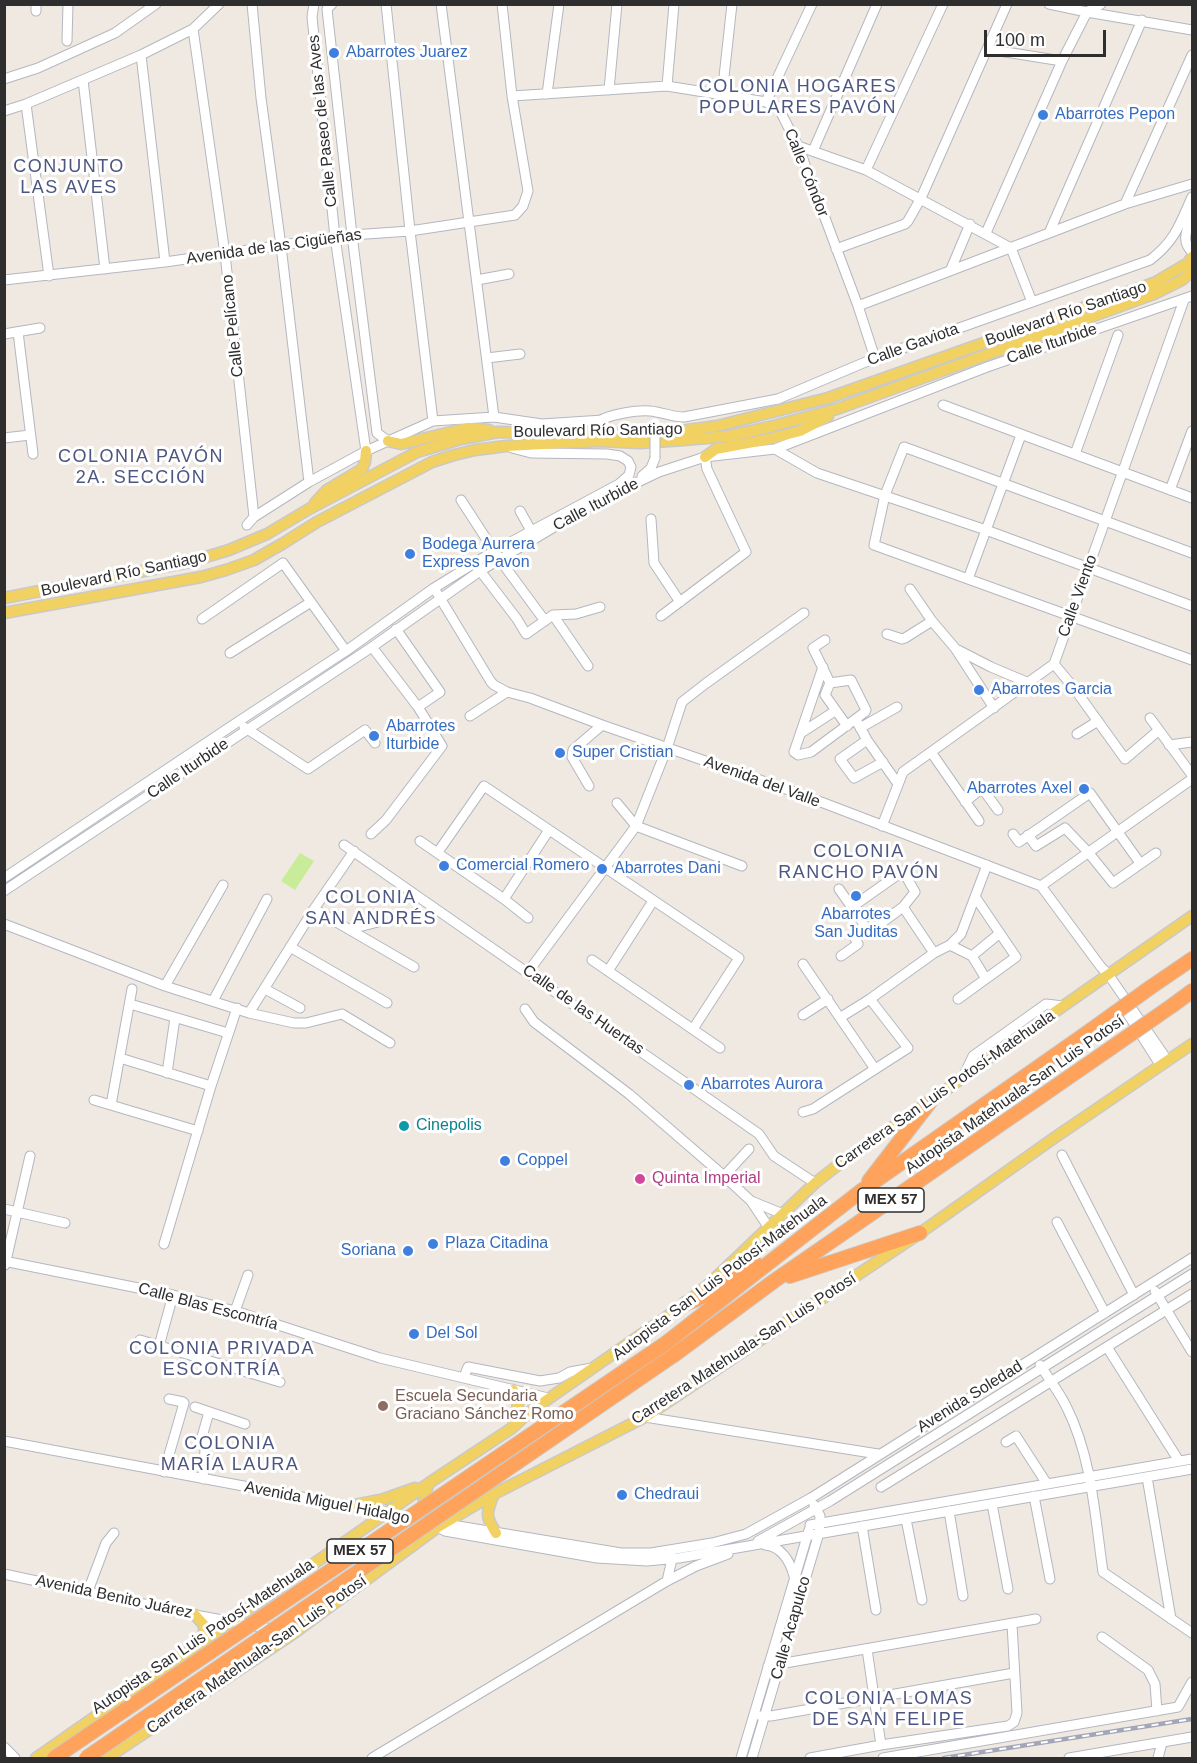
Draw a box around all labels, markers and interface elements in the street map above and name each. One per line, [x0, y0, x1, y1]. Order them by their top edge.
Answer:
scale bar [987, 18, 1108, 56]
text: 100 m [995, 30, 1045, 50]
street label: Calle Paseo de las Aves [304, 34, 342, 208]
place label: Abarrotes Juarez [346, 43, 468, 63]
marker: Abarrotes Juarez [327, 46, 341, 60]
district label: COLONIA HOGARES POPULARES PAVÓN [699, 76, 897, 118]
place label: Abarrotes Pepon [1055, 105, 1175, 125]
marker: Abarrotes Pepon [1036, 108, 1050, 122]
street label: Calle Cóndor [780, 126, 832, 220]
district label: CONJUNTO LAS AVES [13, 156, 125, 198]
street label: Avenida de las Cigüeñas [185, 225, 363, 269]
street label: Calle Pelícano [218, 274, 248, 378]
street label: Boulevard Río Santiago [983, 277, 1149, 351]
street label: Calle Gaviota [865, 320, 961, 370]
street label: Calle Iturbide [1004, 320, 1100, 368]
street label: Boulevard Río Santiago [513, 420, 683, 442]
district label: COLONIA PAVÓN 2A. SECCIÓN [58, 446, 224, 488]
street label: Calle Iturbide [550, 474, 642, 536]
place label: Bodega Aurrera Express Pavon [422, 535, 535, 573]
street label: Boulevard Río Santiago [39, 547, 209, 601]
marker: Bodega Aurrera Express Pavon [403, 547, 417, 561]
street label: Calle Viento [1054, 552, 1102, 640]
place label: Abarrotes Garcia [991, 680, 1112, 700]
marker: Abarrotes Garcia [972, 683, 986, 697]
place label: Abarrotes Iturbide [386, 717, 455, 755]
marker: Abarrotes Iturbide [367, 729, 381, 743]
street label: Calle Iturbide [144, 735, 232, 803]
place label: Super Cristian [572, 743, 673, 763]
marker: Super Cristian [553, 746, 567, 760]
street label: Avenida del Valle [701, 752, 823, 812]
place label: Abarrotes Axel [967, 779, 1072, 799]
marker: Abarrotes Axel [1077, 782, 1091, 796]
district label: COLONIA RANCHO PAVÓN [778, 841, 940, 884]
place label: Comercial Romero [456, 856, 589, 876]
marker: Comercial Romero [437, 859, 451, 873]
place label: Abarrotes Dani [614, 859, 721, 879]
marker: Abarrotes Dani [595, 862, 609, 876]
district label: COLONIA SAN ANDRÉS [305, 887, 437, 930]
marker: Abarrotes San Juditas [849, 889, 863, 903]
place label: Abarrotes San Juditas [814, 905, 898, 943]
street label: Calle de las Huertas [518, 961, 648, 1059]
street label: Carretera San Luis Potosí-Matehuala [831, 1006, 1059, 1174]
street label: Autopista Matehuala-San Luis Potosí [902, 1012, 1128, 1178]
place label: Abarrotes Aurora [701, 1075, 823, 1095]
marker: Abarrotes Aurora [682, 1078, 696, 1092]
place label: Cinepolis [416, 1116, 482, 1136]
marker: Cinepolis [397, 1119, 411, 1133]
place label: Coppel [517, 1151, 568, 1171]
marker: Coppel [498, 1154, 512, 1168]
place label: Quinta Imperial [652, 1169, 760, 1189]
marker: Quinta Imperial [633, 1172, 647, 1186]
road number: MEX 57 [858, 1188, 924, 1212]
street label: Autopista San Luis Potosí-Matehuala [609, 1191, 831, 1365]
place label: Plaza Citadina [445, 1234, 548, 1254]
marker: Plaza Citadina [426, 1237, 440, 1251]
place label: Soriana [341, 1241, 396, 1261]
marker: Soriana [401, 1244, 415, 1258]
street label: Carretera Matehuala-San Luis Potosí [628, 1269, 860, 1429]
street label: Calle Blas Escontría [136, 1279, 280, 1335]
place label: Del Sol [426, 1324, 478, 1344]
marker: Del Sol [407, 1327, 421, 1341]
district label: COLONIA PRIVADA ESCONTRÍA [129, 1338, 315, 1380]
street label: Avenida Soledad [914, 1357, 1026, 1437]
place label: Escuela Secundaria Graciano Sánchez Romo [395, 1387, 574, 1425]
marker: Escuela Secundaria Graciano Sánchez Romo [376, 1399, 390, 1413]
district label: COLONIA MARÍA LAURA [161, 1433, 299, 1476]
street label: Avenida Miguel Hidalgo [243, 1478, 411, 1528]
place label: Chedraui [634, 1485, 699, 1505]
marker: Chedraui [615, 1488, 629, 1502]
road number: MEX 57 [327, 1539, 393, 1563]
street label: Autopista San Luis Potosí-Matehuala [88, 1555, 318, 1719]
street label: Avenida Benito Juárez [34, 1571, 194, 1623]
street label: Carretera Matehuala-San Luis Potosí [143, 1571, 371, 1739]
street label: Calle Acapulco [767, 1574, 815, 1682]
district label: COLONIA LOMAS DE SAN FELIPE [805, 1688, 973, 1730]

